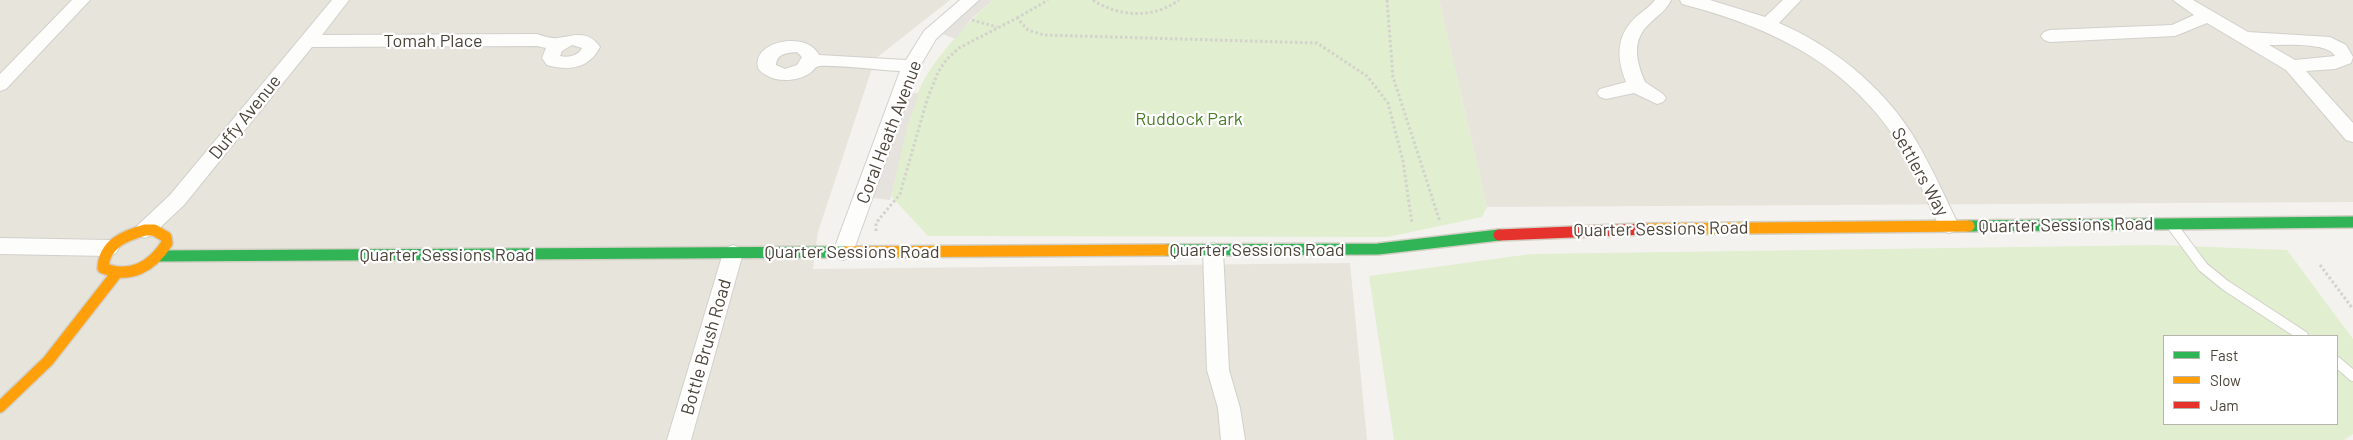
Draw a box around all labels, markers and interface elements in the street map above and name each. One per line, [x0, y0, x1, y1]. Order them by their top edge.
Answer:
street label: Tomah Place [383, 30, 483, 52]
street label: Coral Heath Avenue [852, 57, 926, 207]
street label: Duffy Avenue [204, 70, 286, 164]
park label: Ruddock Park [1135, 108, 1243, 130]
street label: Settlers Way [1887, 124, 1953, 220]
street label: Quarter Sessions Road [1978, 213, 2154, 237]
street label: Quarter Sessions Road [1573, 217, 1749, 241]
street label: Quarter Sessions Road [1169, 239, 1345, 261]
street label: Quarter Sessions Road [764, 241, 940, 263]
street label: Quarter Sessions Road [359, 244, 535, 266]
street label: Bottle Brush Road [676, 276, 736, 418]
legend [2163, 335, 2338, 425]
text: Fast [2210, 346, 2238, 364]
text: Slow [2210, 371, 2241, 389]
text: Jam [2210, 396, 2239, 414]

